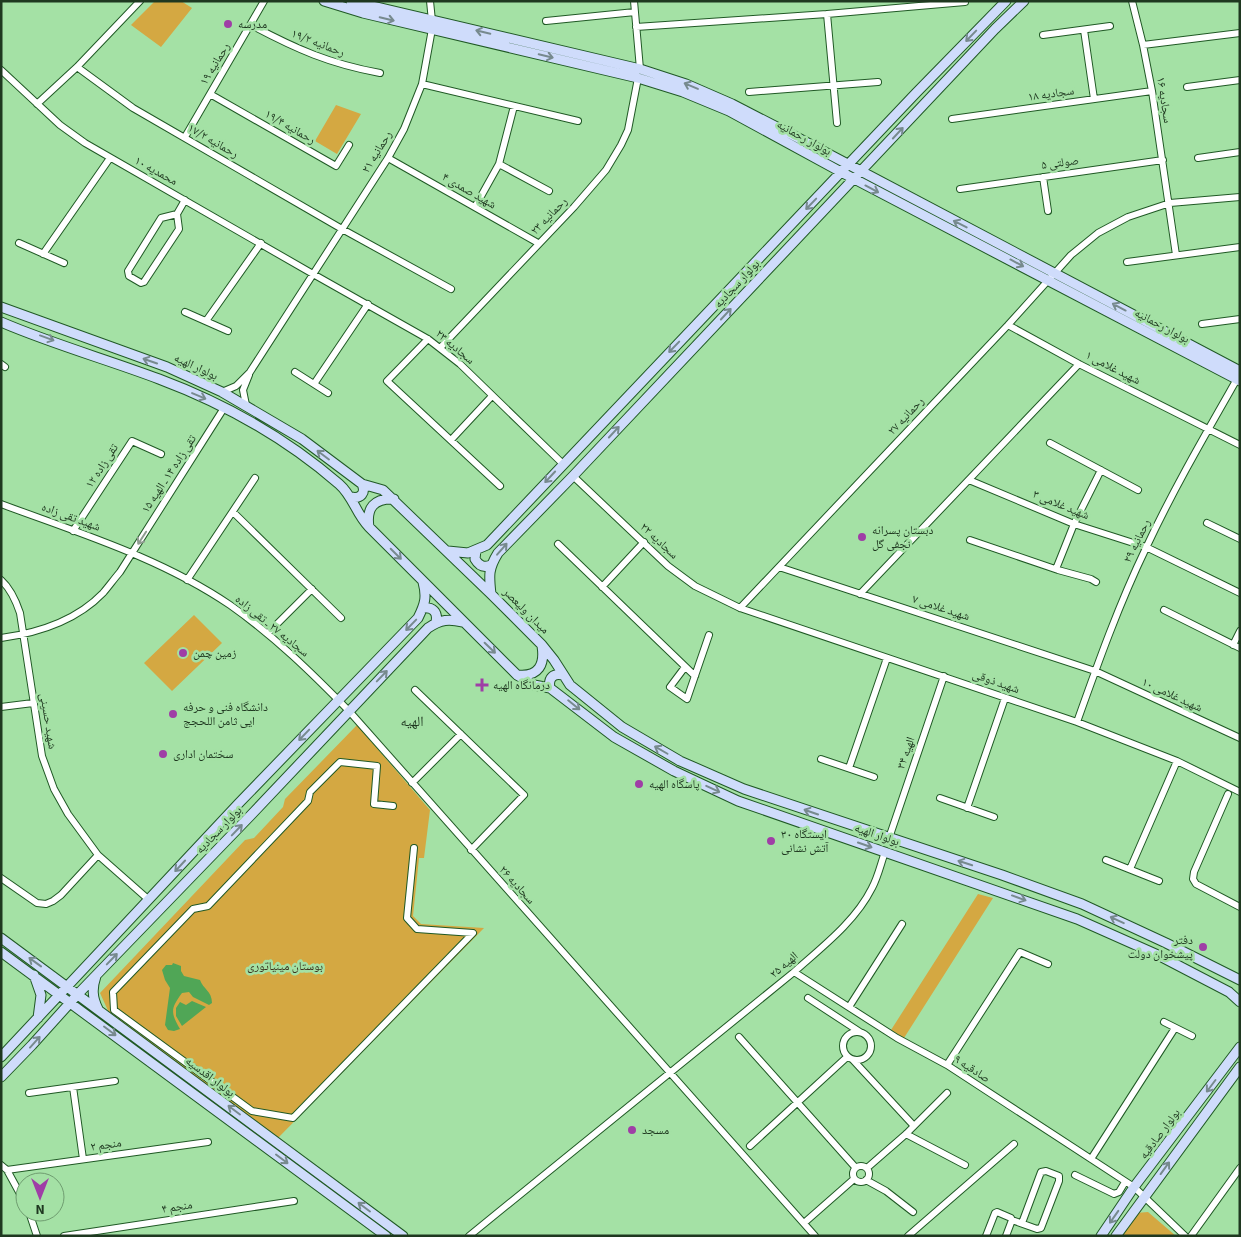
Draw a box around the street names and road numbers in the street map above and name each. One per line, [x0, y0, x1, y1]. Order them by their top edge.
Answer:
street label: رحمانیه ۱۹/۲ [289, 25, 348, 61]
street label: رحمانیه ۱۹ [196, 39, 234, 88]
street label: سجادیه ۱۶ [1152, 76, 1176, 124]
street label: سجادیه ۱۸ [1027, 82, 1075, 106]
street label: رحمانیه ۱۹/۴ [261, 106, 319, 149]
street label: بولوار رحمانیه [774, 116, 834, 160]
street label: رحمانیه ۱۷/۲ [184, 120, 242, 163]
street label: رحمانیه ۲۱ [358, 127, 396, 176]
street label: محمدیه ۱۰ [131, 152, 181, 190]
street label: صولتی ۵ [1040, 152, 1080, 174]
street label: شهید صمدی ۴ [439, 169, 499, 213]
street label: رحمانیه ۲۳ [527, 193, 572, 239]
street label: بولوار سجادیه [710, 256, 764, 312]
street label: بولوار رحمانیه [1131, 304, 1193, 348]
street label: سجادیه ۲۳ [432, 326, 478, 369]
street label: شهید غلامی ۱ [1083, 347, 1144, 389]
street label: بولوار الهیه [171, 349, 221, 385]
street label: رحمانیه ۲۷ [884, 393, 928, 439]
street label: تقی زاده ۱۴ ـ الهیه ۱۵ [137, 431, 201, 516]
street label: تقی زاده ۱۲ [81, 440, 123, 492]
street label: شهید غلامی ۳ [1030, 486, 1092, 524]
street label: شهید تقی زاده [39, 498, 103, 536]
street label: رحمانیه ۲۹ [1119, 516, 1155, 566]
street label: سجادیه ۲۲ [636, 519, 682, 563]
street label: میدان ولیعصر [498, 583, 553, 638]
street label: سجادیه ۲۷ ـ تقی زاده [231, 591, 313, 661]
street label: شهید غلامی ۷ [910, 591, 972, 625]
street label: شهید ذوقی [970, 666, 1022, 698]
street label: شهید غلامی ۱۰ [1139, 674, 1205, 717]
street label: شهید حسینی [35, 692, 61, 750]
street label: الهیه ۳۴ [893, 735, 919, 771]
street label: بولوار سجادیه [192, 802, 246, 858]
street label: بولوار الهیه [852, 819, 902, 851]
street label: سجادیه ۲۶ [495, 862, 539, 908]
street label: الهیه ۲۵ [766, 948, 802, 982]
street label: صادقیه ۹ [951, 1051, 993, 1087]
street label: بولوار اقدسیه [182, 1053, 238, 1101]
street label: بولوار صادقیه [1135, 1105, 1185, 1163]
street label: منجم ۲ [89, 1134, 123, 1156]
street label: منجم ۴ [160, 1196, 194, 1218]

